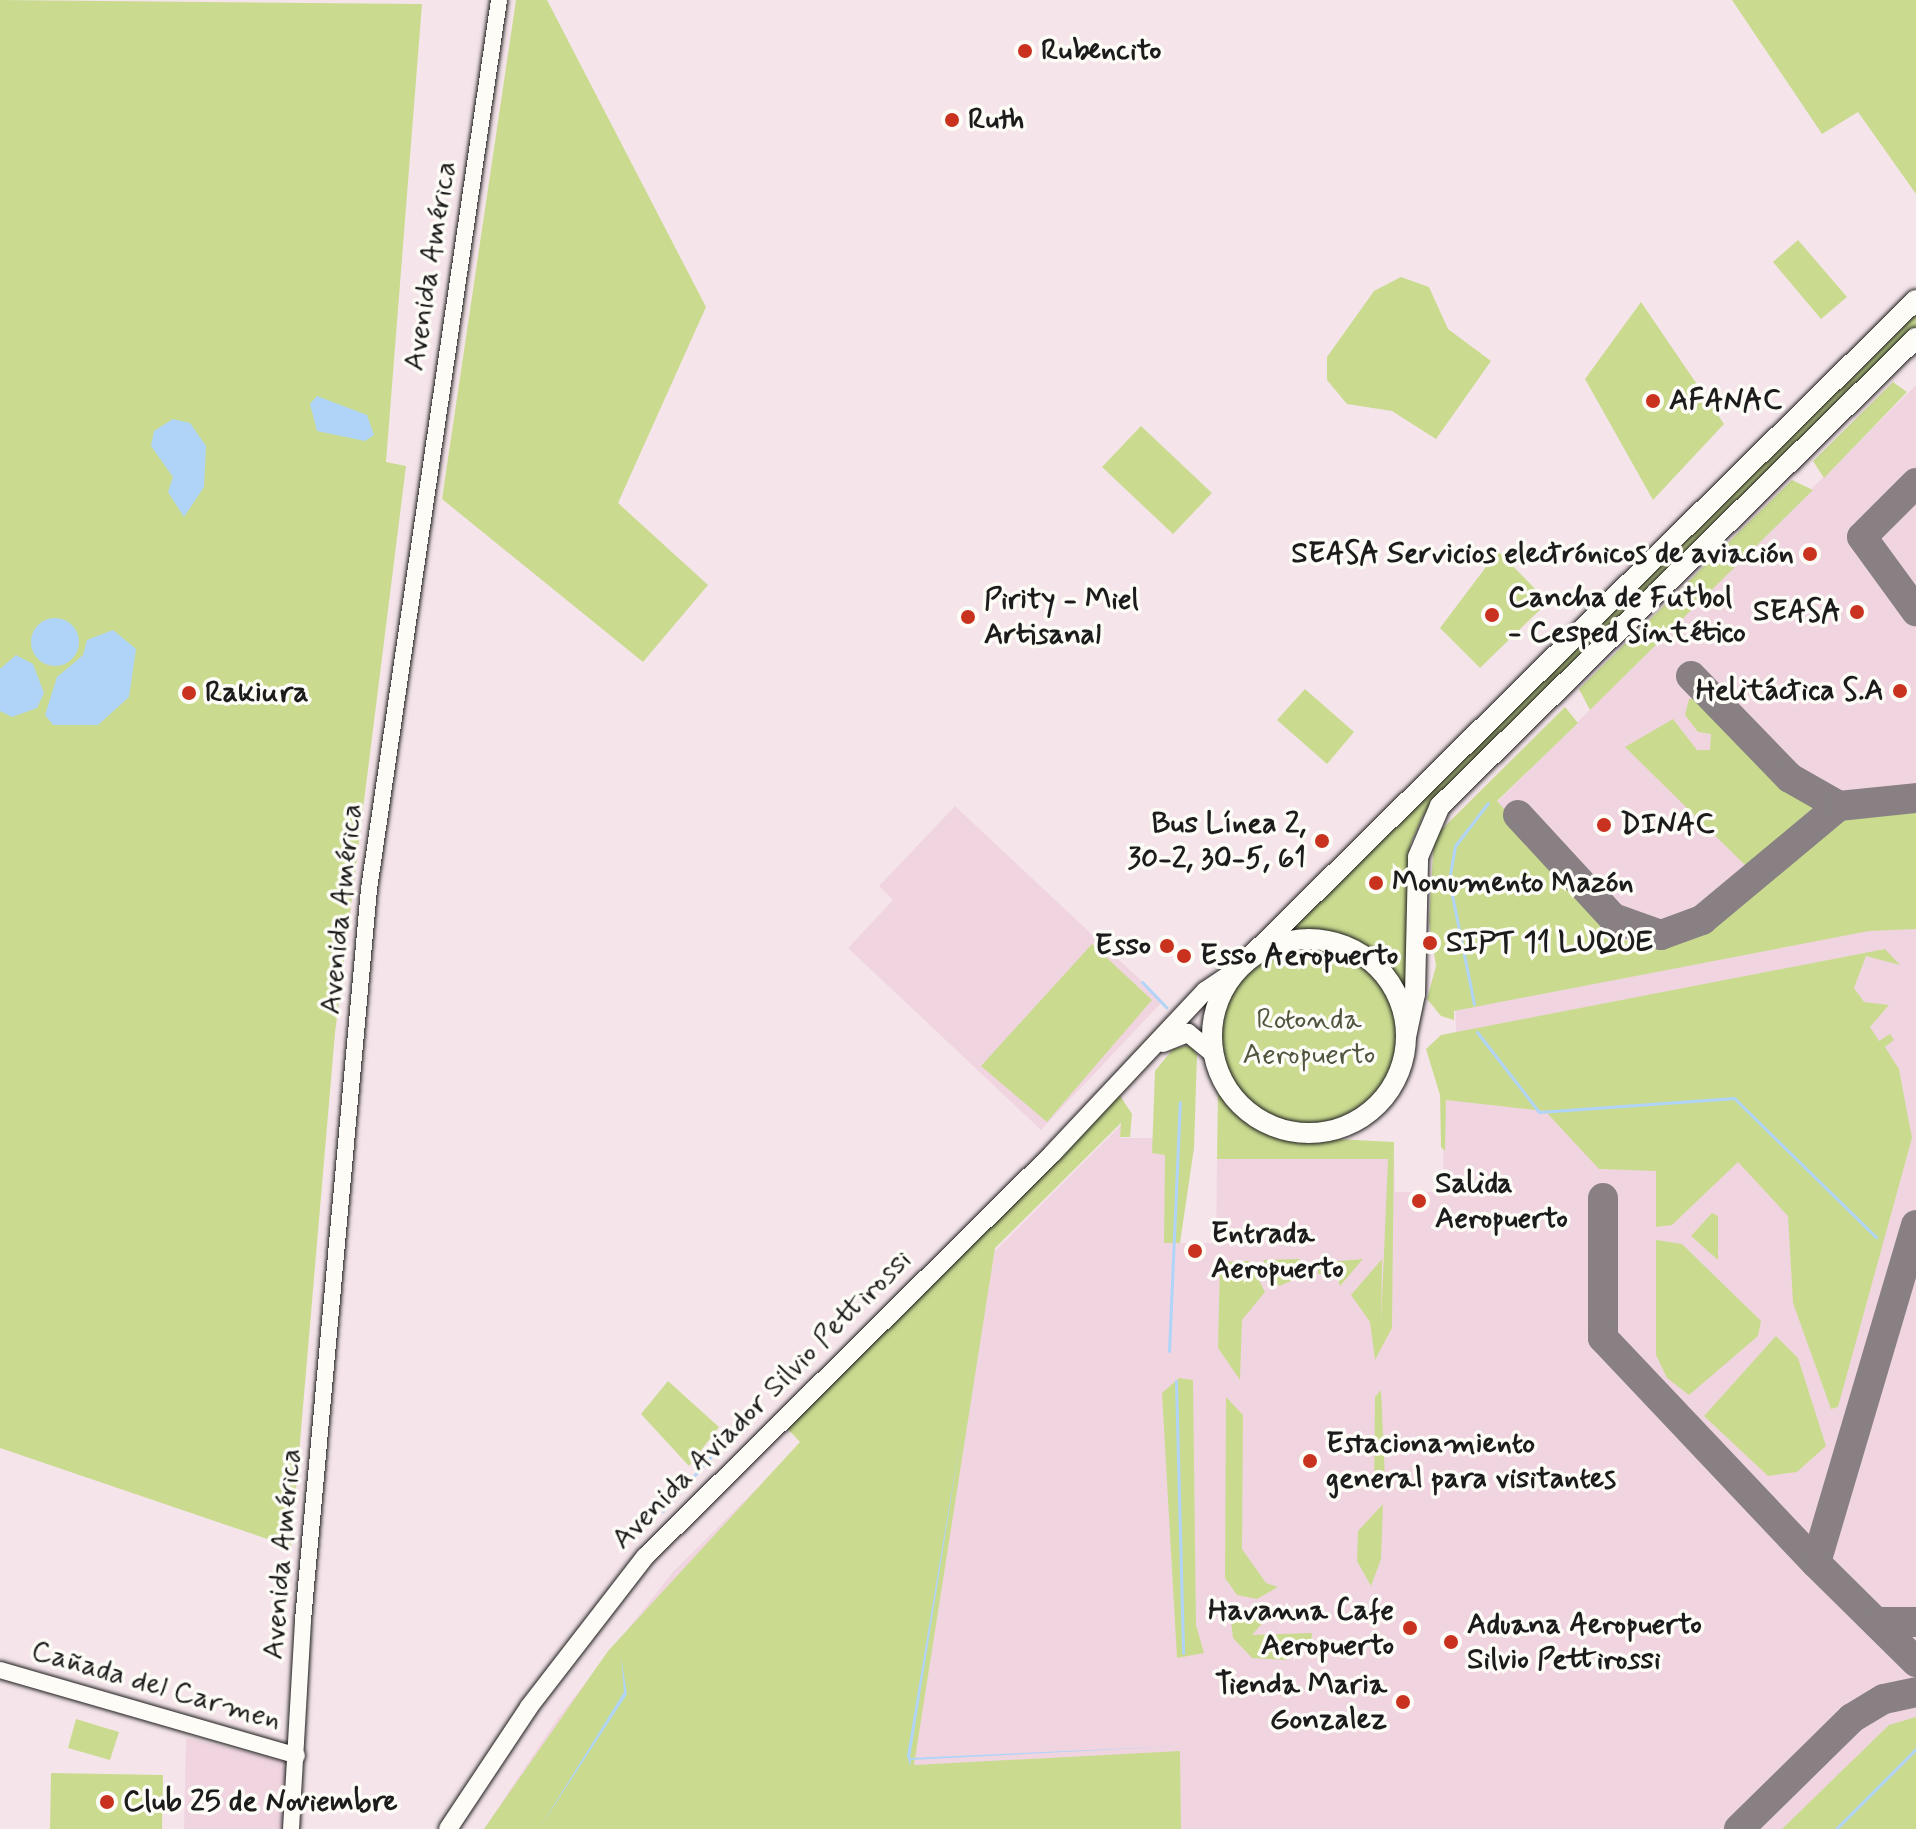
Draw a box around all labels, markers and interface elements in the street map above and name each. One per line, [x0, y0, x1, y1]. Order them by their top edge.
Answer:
place label: Rubencito [1041, 33, 1162, 69]
marker: Rubencito [1016, 42, 1034, 60]
place label: Ruth [968, 102, 1024, 138]
marker: Ruth [943, 111, 961, 129]
street label: Avenida América [397, 158, 465, 374]
place label: AFANAC [1669, 383, 1782, 419]
marker: AFANAC [1644, 392, 1662, 410]
place label: SEASA Servicios electrónicos de aviación [1289, 536, 1794, 572]
marker: SEASA Servicios electrónicos de aviación [1801, 545, 1819, 563]
place label: Cancha de Futbol - Cesped Sintético [1508, 580, 1737, 650]
place label: Pirity - Miel Artisanal [984, 582, 1139, 652]
place label: SEASA [1753, 594, 1841, 630]
marker: SEASA [1848, 603, 1866, 621]
marker: Cancha de Futbol - Cesped Sintético [1483, 606, 1501, 624]
marker: Pirity - Miel Artisanal [959, 608, 977, 626]
place label: Helitáctica S.A [1695, 673, 1884, 709]
place label: Rakiura [205, 675, 309, 711]
marker: Helitáctica S.A [1891, 682, 1909, 700]
marker: Rakiura [180, 684, 198, 702]
street label: Avenida América [313, 801, 371, 1017]
place label: Bus Línea 2, 30-2, 30-5, 61 [1128, 806, 1306, 876]
place label: DINAC [1620, 807, 1714, 843]
marker: DINAC [1595, 816, 1613, 834]
marker: Bus Línea 2, 30-2, 30-5, 61 [1313, 832, 1331, 850]
place label: Monumento Mazón [1392, 865, 1638, 901]
marker: Monumento Mazón [1367, 874, 1385, 892]
place label: SIPT 11 LUQUE [1446, 925, 1653, 961]
place label: Esso [1095, 928, 1151, 964]
marker: SIPT 11 LUQUE [1421, 934, 1439, 952]
marker: Esso [1158, 937, 1176, 955]
place label: Esso Aeropuerto [1200, 938, 1397, 974]
marker: Esso Aeropuerto [1175, 947, 1193, 965]
park label: Rotonda Aeropuerto [1243, 1002, 1375, 1072]
place label: Salida Aeropuerto [1435, 1166, 1568, 1236]
marker: Salida Aeropuerto [1410, 1192, 1428, 1210]
place label: Entrada Aeropuerto [1211, 1216, 1344, 1286]
street label: Avenida Aviador Silvio Pettirossi [604, 1242, 920, 1558]
marker: Entrada Aeropuerto [1186, 1242, 1204, 1260]
place label: Estacionamiento general para visitantes [1326, 1426, 1618, 1496]
street label: Avenida América [256, 1447, 310, 1661]
marker: Estacionamiento general para visitantes [1301, 1452, 1319, 1470]
place label: Havanna Cafe Aeropuerto [1203, 1593, 1394, 1664]
place label: Aduana Aeropuerto Silvio Pettirossi [1467, 1607, 1702, 1678]
marker: Havanna Cafe Aeropuerto [1401, 1619, 1419, 1637]
street label: Cañada del Carmen [27, 1633, 285, 1739]
marker: Aduana Aeropuerto Silvio Pettirossi [1442, 1633, 1460, 1651]
place label: Tienda Maria Gonzalez [1215, 1667, 1387, 1738]
marker: Tienda Maria Gonzalez [1394, 1693, 1412, 1711]
place label: Club 25 de Noviembre [123, 1784, 397, 1820]
marker: Club 25 de Noviembre [98, 1793, 116, 1811]

